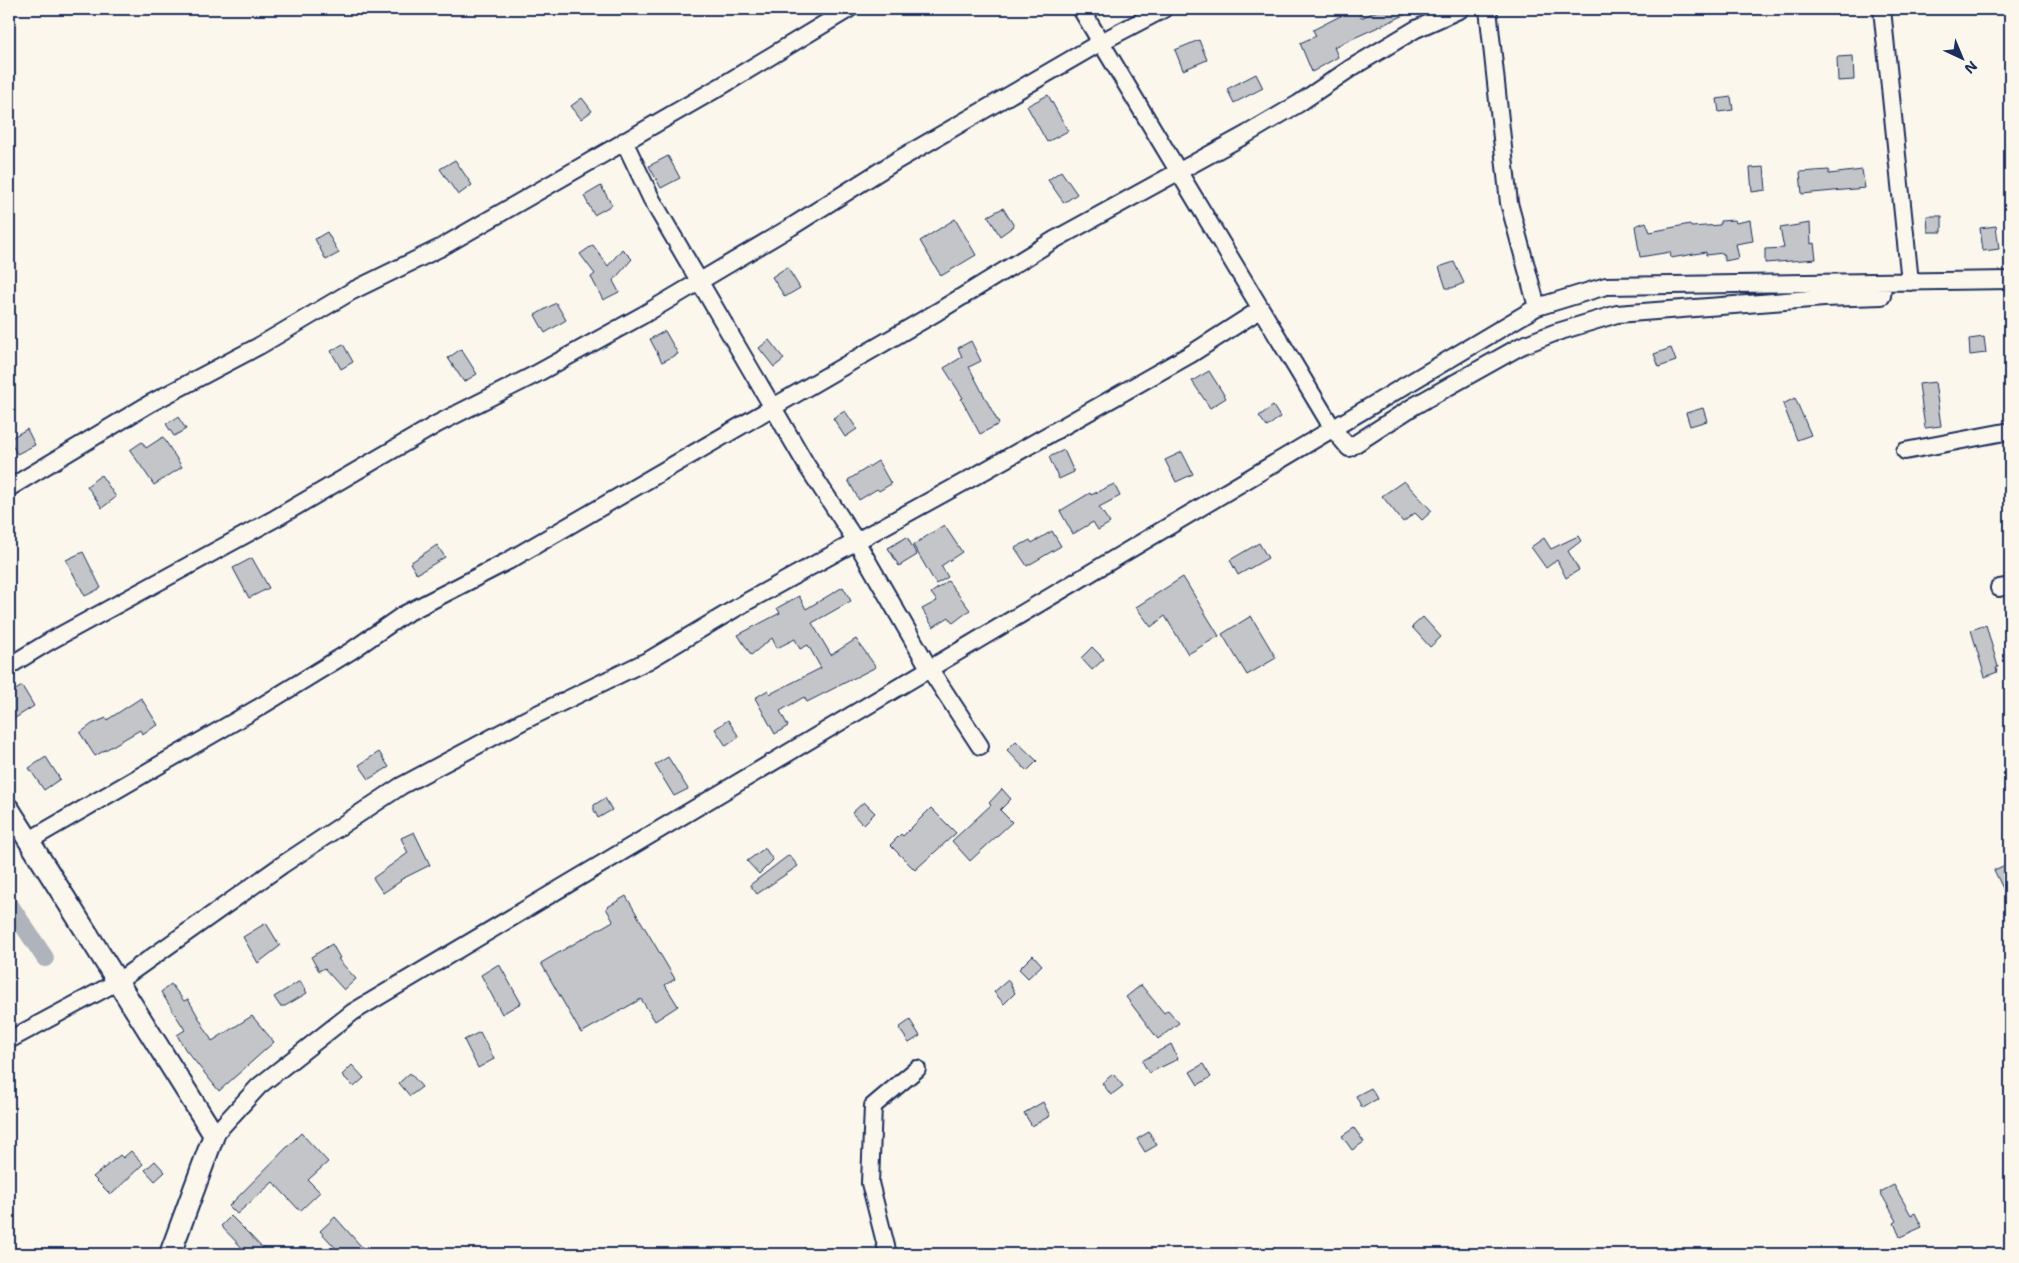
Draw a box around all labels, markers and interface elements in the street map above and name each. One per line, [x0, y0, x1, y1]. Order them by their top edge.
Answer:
north arrow [1936, 32, 1986, 82]
text: N [1961, 57, 1981, 78]

